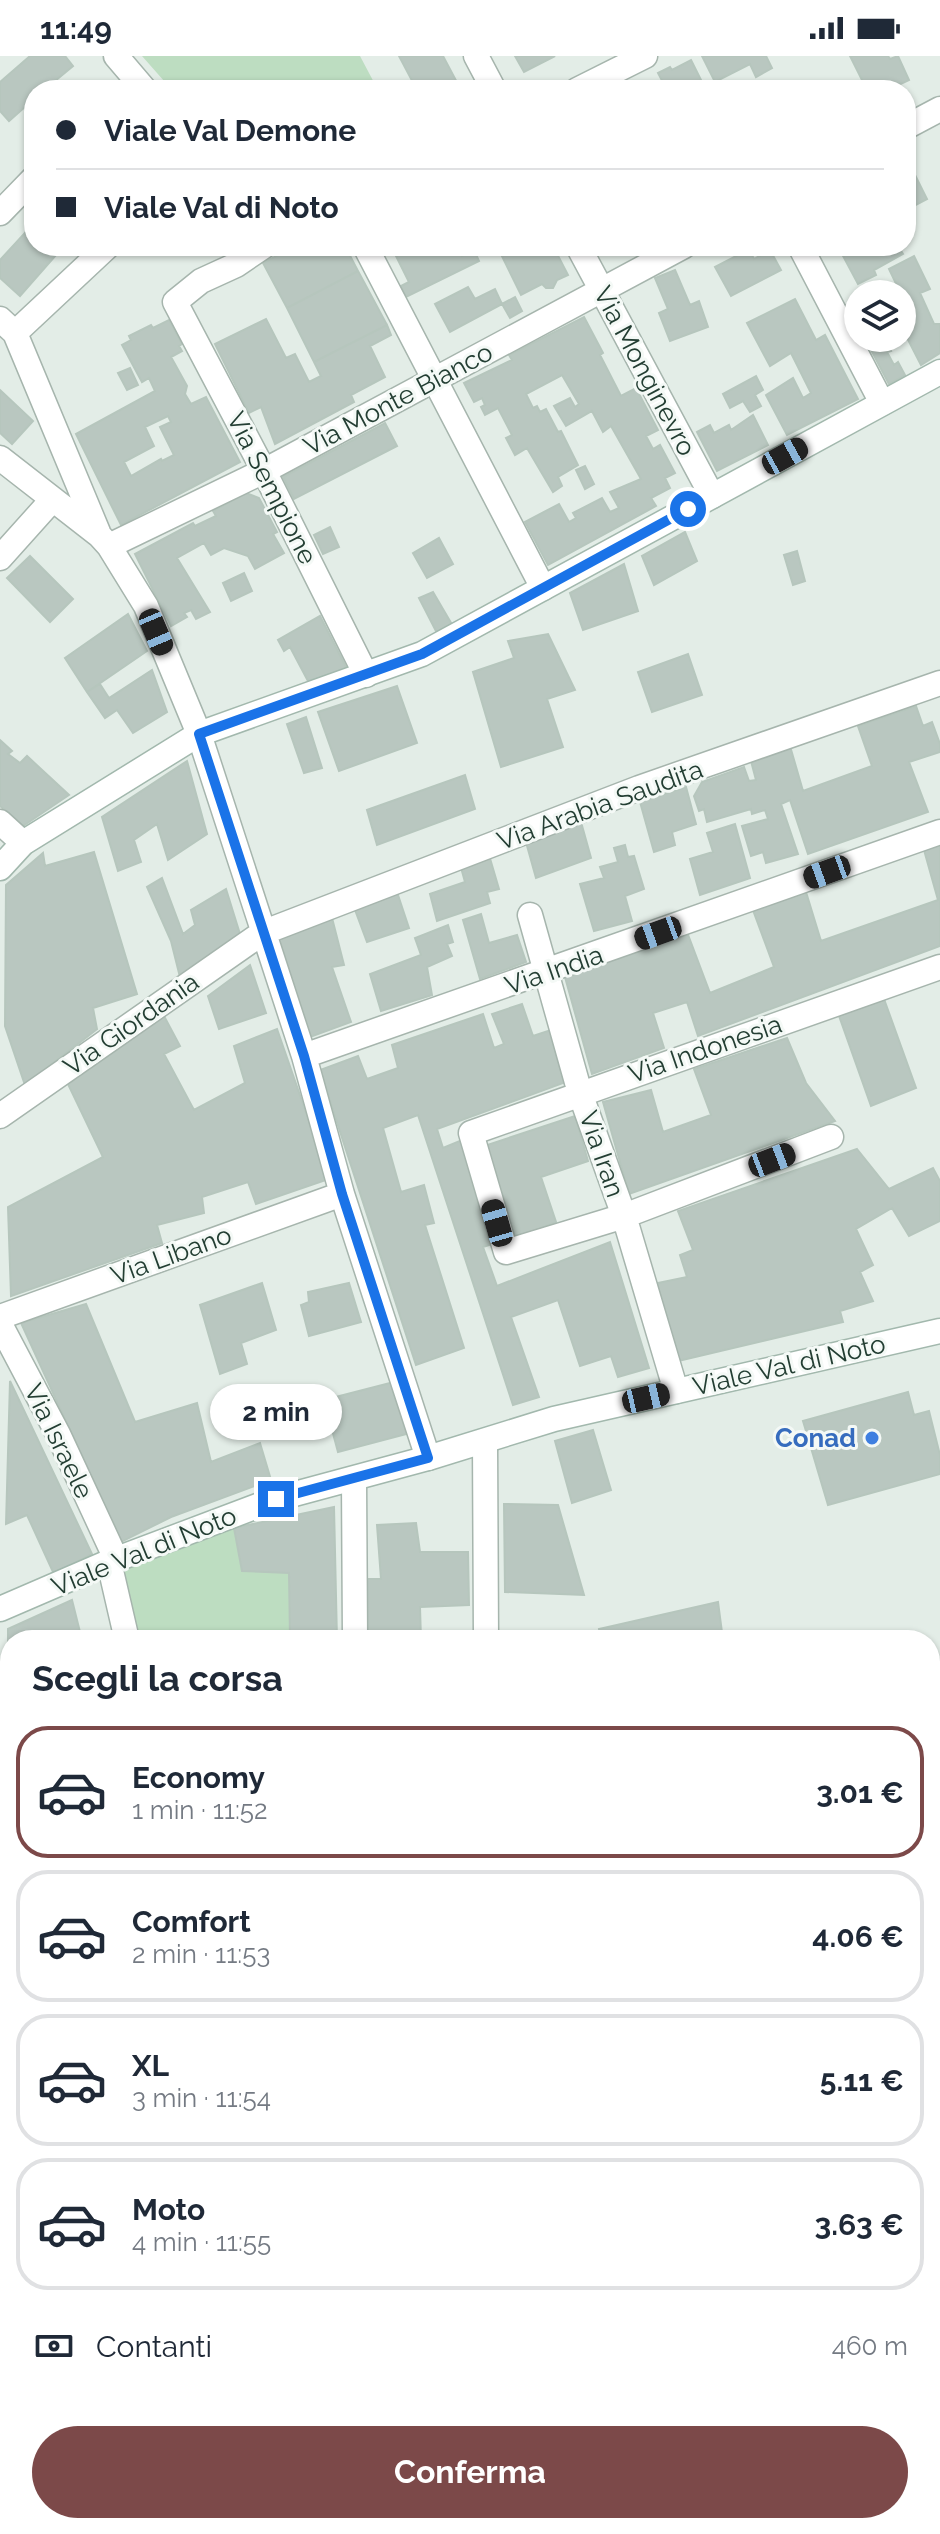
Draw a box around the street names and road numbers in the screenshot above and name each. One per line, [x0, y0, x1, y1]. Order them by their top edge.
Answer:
street label: Via Monginevro [588, 281, 702, 461]
street label: Via Monte Bianco [298, 337, 498, 461]
street label: Via Sempione [221, 407, 323, 569]
street label: Via Arabia Saudita [493, 754, 707, 856]
street label: Via India [501, 939, 607, 1001]
street label: Via Giordania [58, 966, 204, 1082]
street label: Via Indonesia [624, 1009, 786, 1089]
street label: Via Iran [573, 1107, 631, 1201]
street label: Via Libano [107, 1219, 235, 1291]
street label: Viale Val di Noto [690, 1328, 888, 1402]
street label: Via Israele [18, 1379, 100, 1503]
street label: Viale Val di Noto [47, 1500, 241, 1602]

